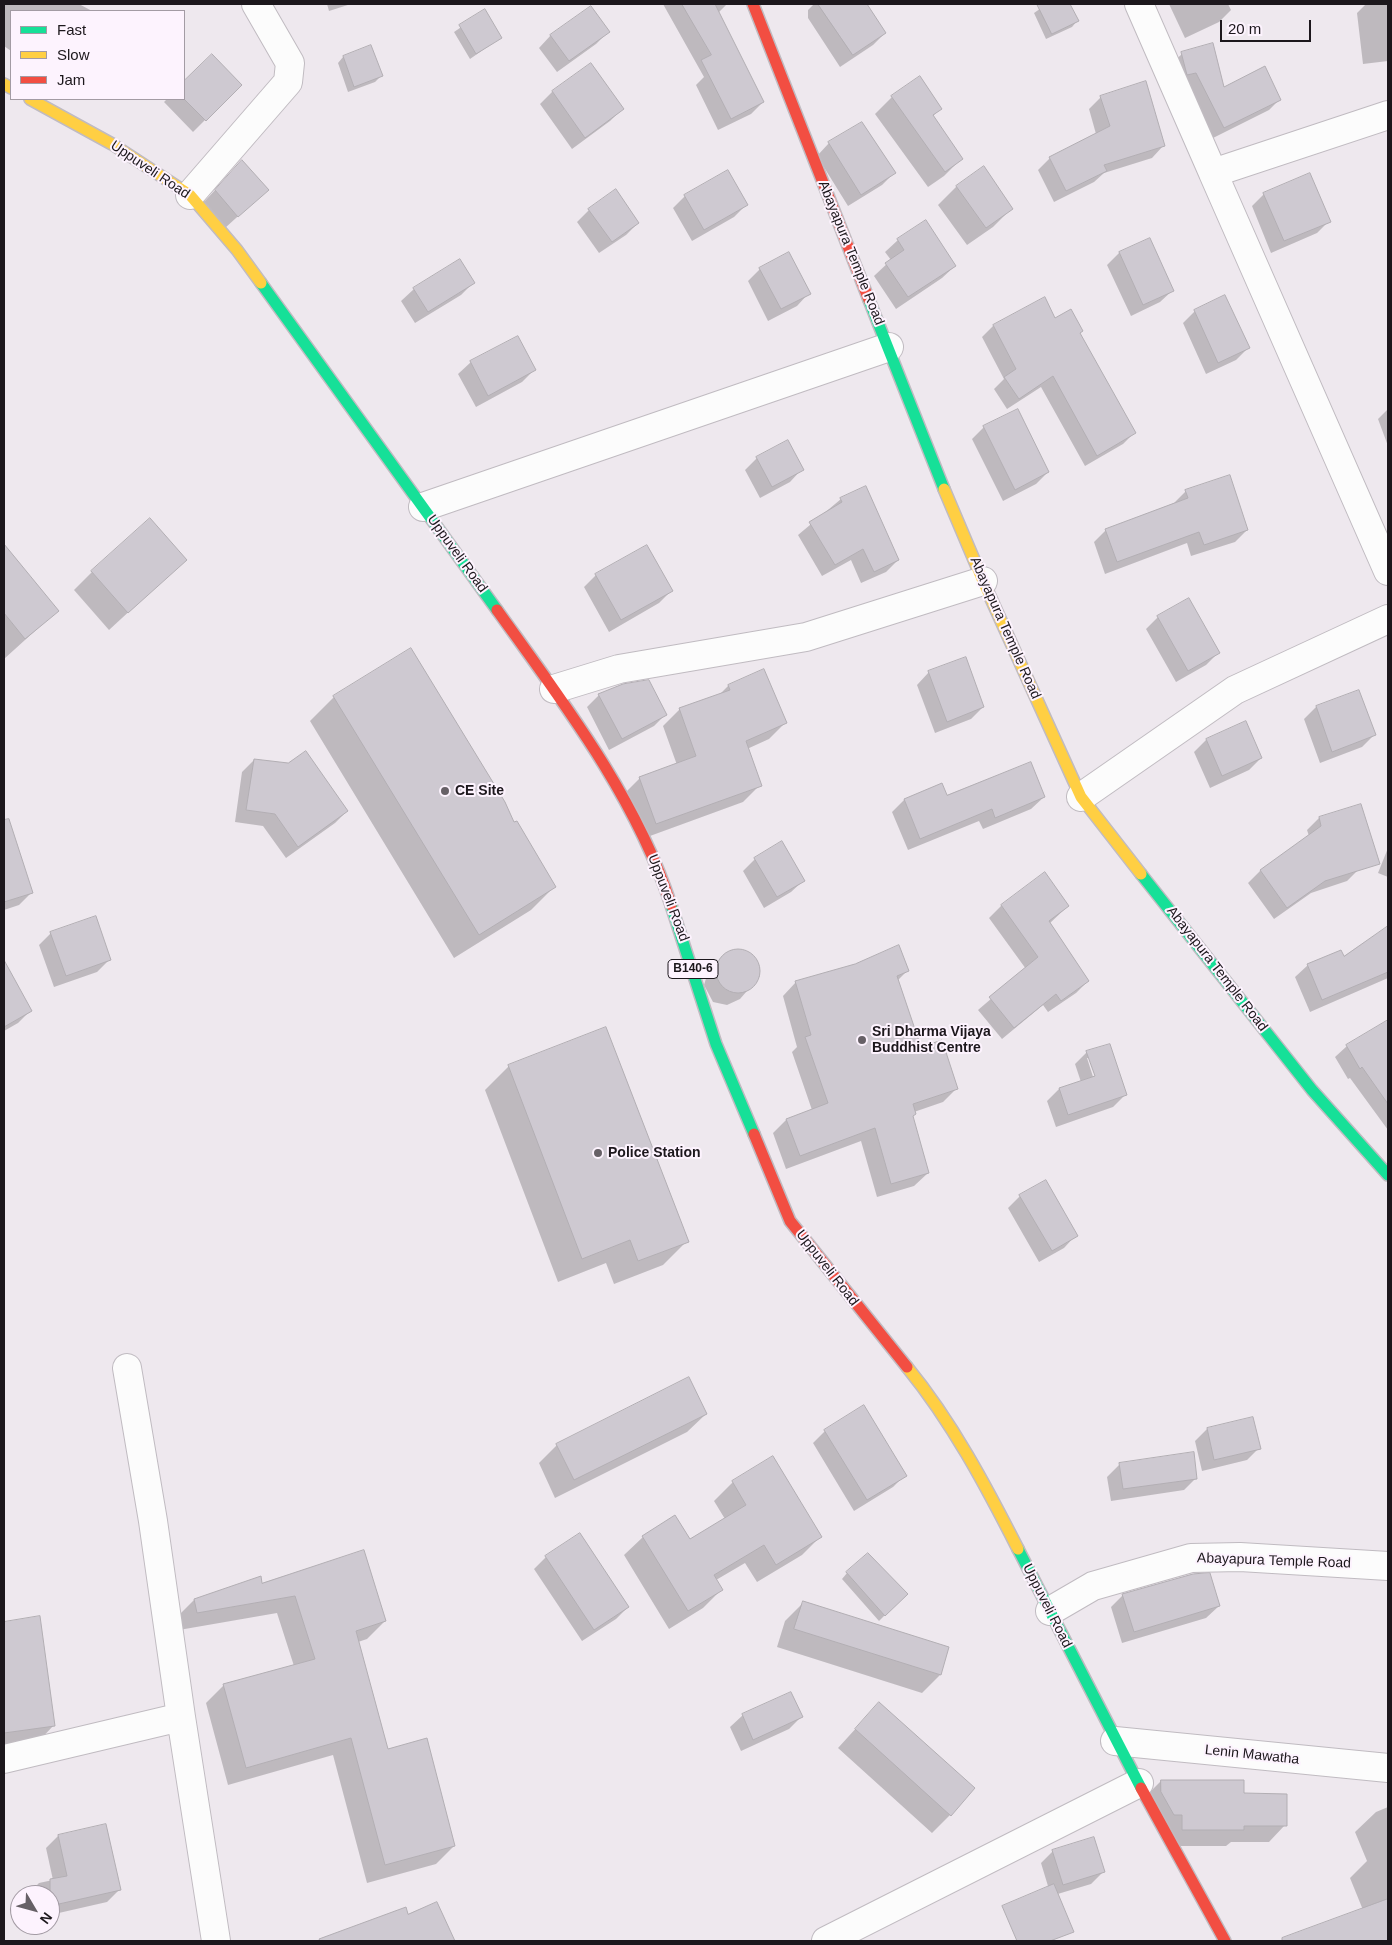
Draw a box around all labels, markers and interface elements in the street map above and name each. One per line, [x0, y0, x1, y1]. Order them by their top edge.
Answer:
legend [10, 10, 185, 100]
scale bar [1222, 10, 1313, 42]
text: 20 m [1228, 20, 1261, 37]
text: Fast [57, 21, 86, 38]
text: Slow [57, 46, 90, 63]
text: Jam [57, 71, 85, 88]
street label: Uppuveli Road [107, 137, 193, 203]
street label: Abayapura Temple Road [814, 178, 888, 328]
street label: Uppuveli Road [423, 512, 491, 596]
street label: Abayapura Temple Road [966, 554, 1044, 702]
place label: CE Site [455, 783, 504, 799]
marker: CE Site [439, 785, 451, 797]
street label: Uppuveli Road [644, 852, 692, 944]
street label: Abayapura Temple Road [1163, 903, 1271, 1035]
road number: B140-6 [668, 960, 718, 979]
place label: Sri Dharma Vijaya Buddhist Centre [872, 1024, 991, 1056]
marker: Sri Dharma Vijaya Buddhist Centre [856, 1034, 868, 1046]
place label: Police Station [608, 1145, 701, 1161]
marker: Police Station [592, 1147, 604, 1159]
street label: Uppuveli Road [792, 1227, 862, 1309]
street label: Abayapura Temple Road [1197, 1550, 1351, 1572]
street label: Uppuveli Road [1019, 1561, 1075, 1651]
street label: Lenin Mawatha [1204, 1742, 1300, 1768]
north arrow [10, 1885, 60, 1935]
text: N [37, 1910, 56, 1927]

